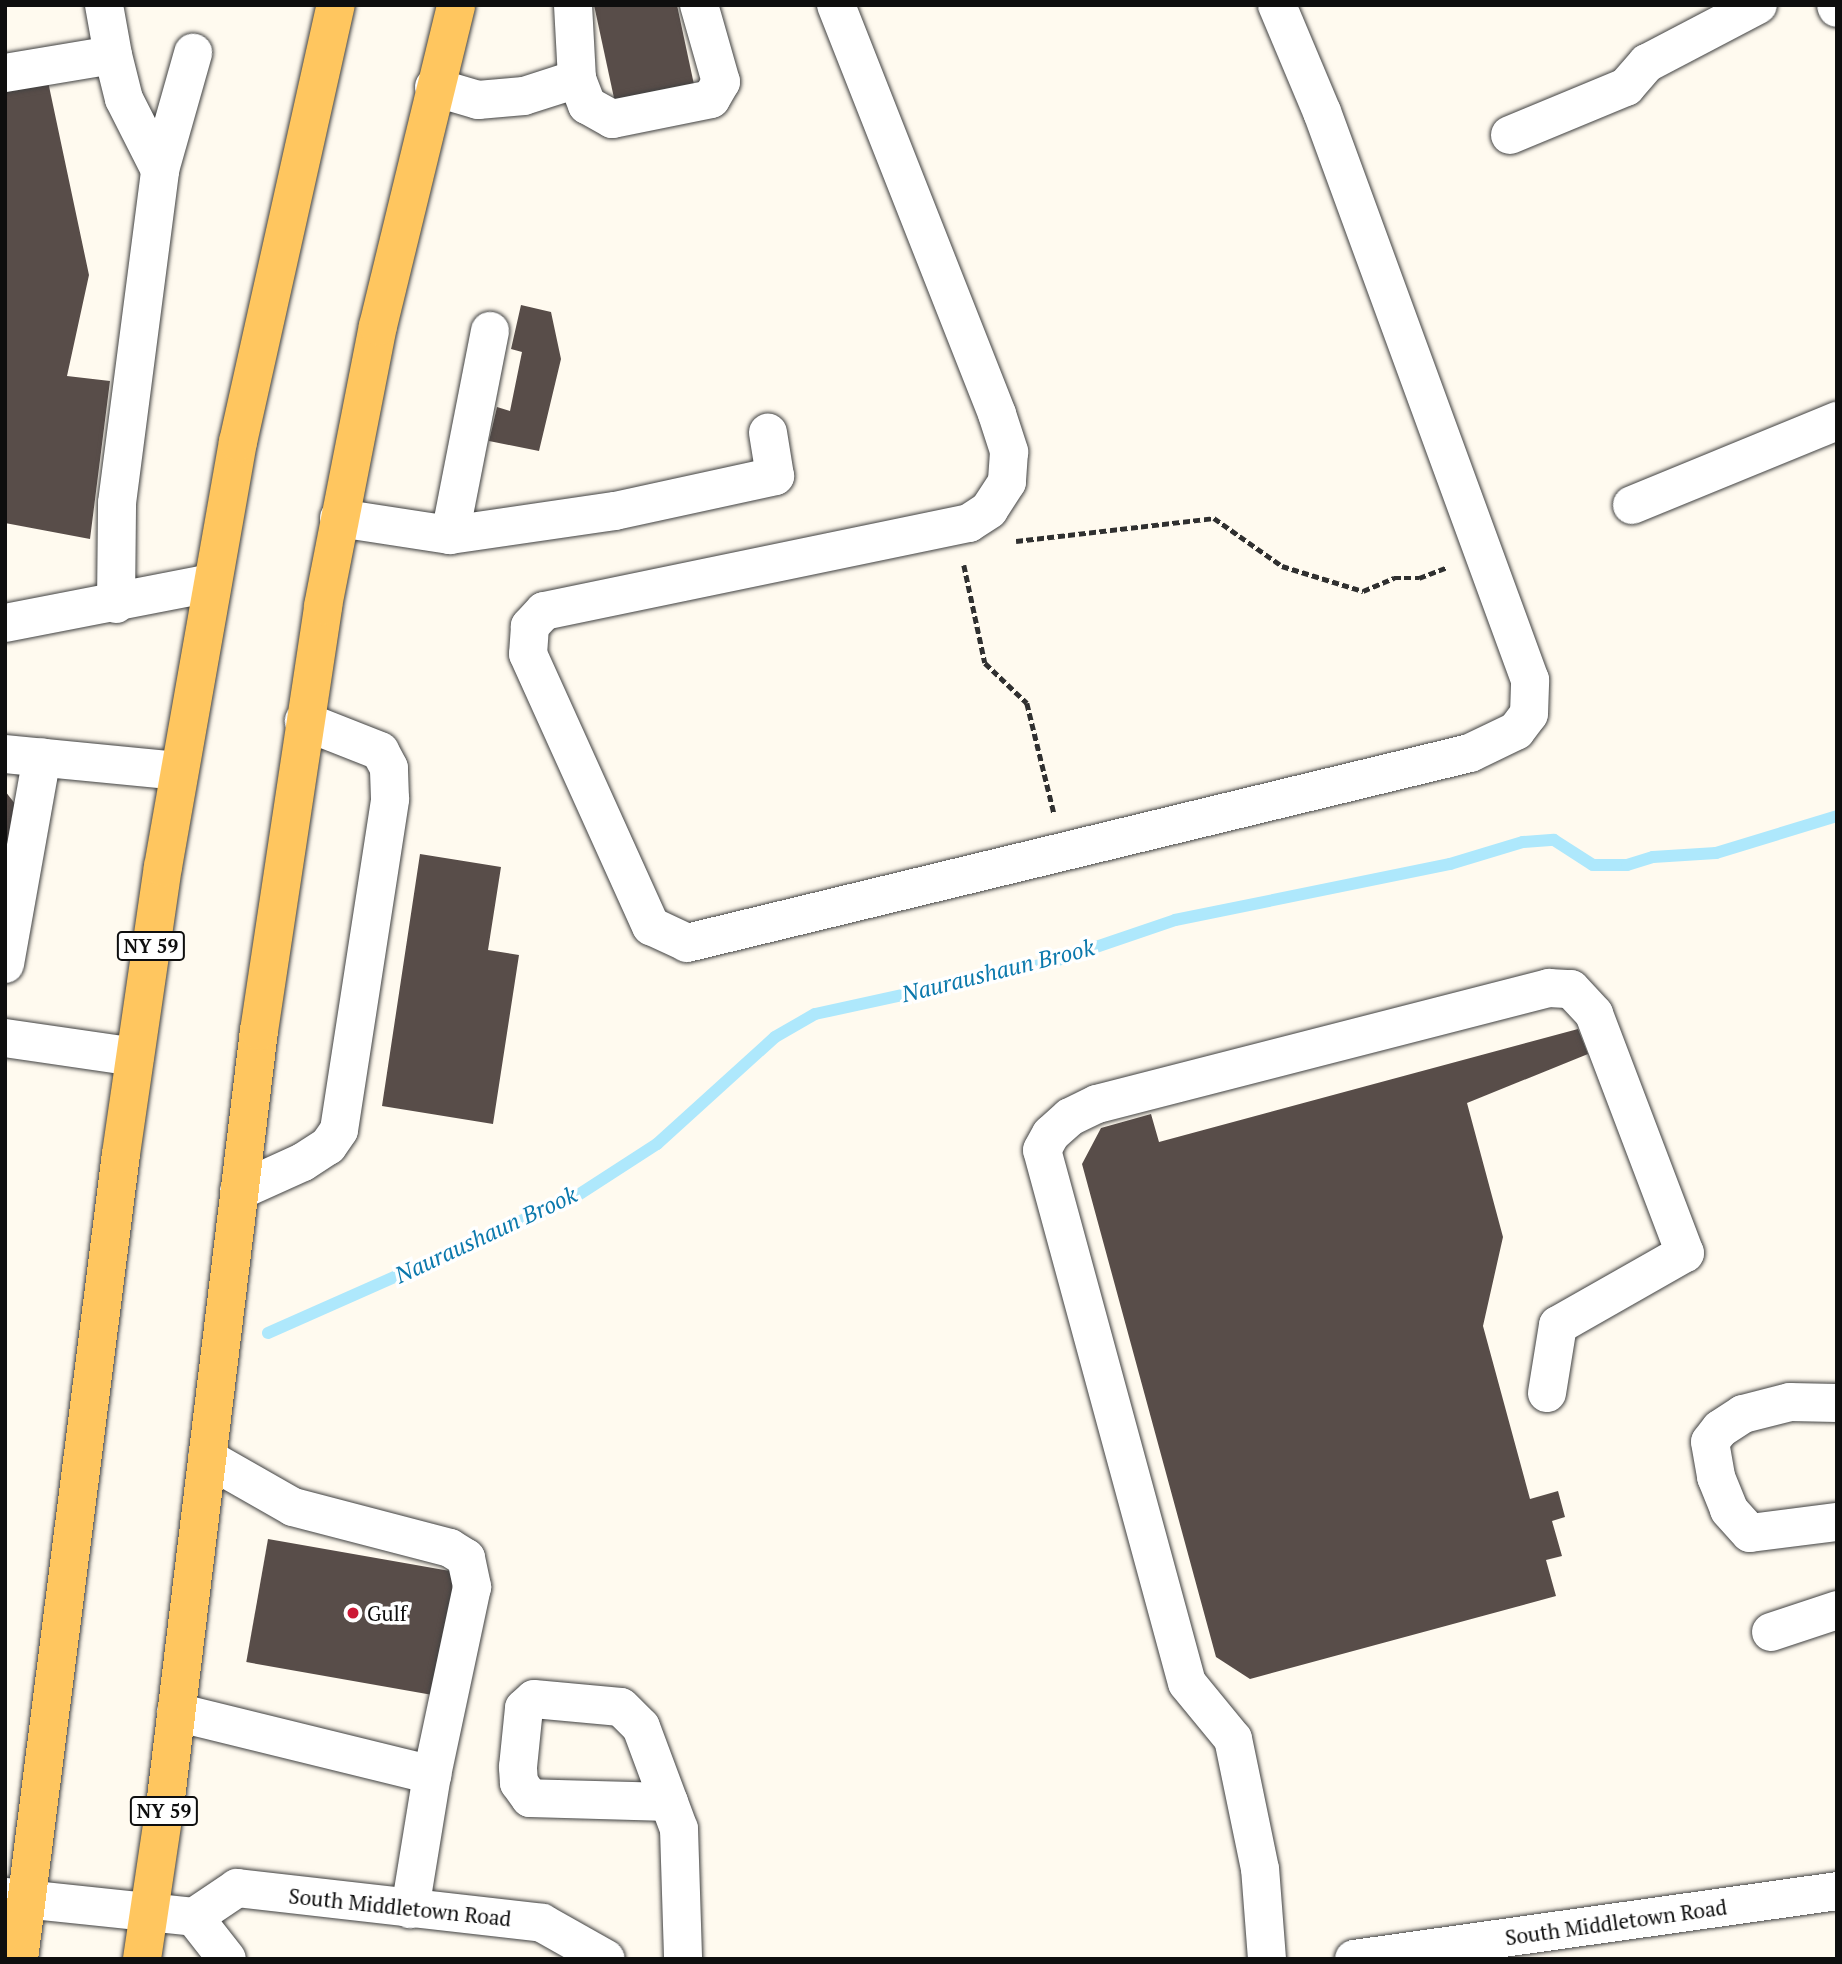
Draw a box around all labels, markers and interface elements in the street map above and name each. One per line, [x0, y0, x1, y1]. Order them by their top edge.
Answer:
road number: NY 59 [116, 930, 186, 962]
water label: Nauraushaun Brook [899, 934, 1097, 1008]
water label: Nauraushaun Brook [391, 1181, 581, 1289]
place label: Gulf [367, 1600, 407, 1626]
marker: Gulf [345, 1605, 361, 1621]
road number: NY 59 [129, 1796, 199, 1826]
street label: South Middletown Road [287, 1883, 513, 1931]
street label: South Middletown Road [1503, 1894, 1729, 1950]

